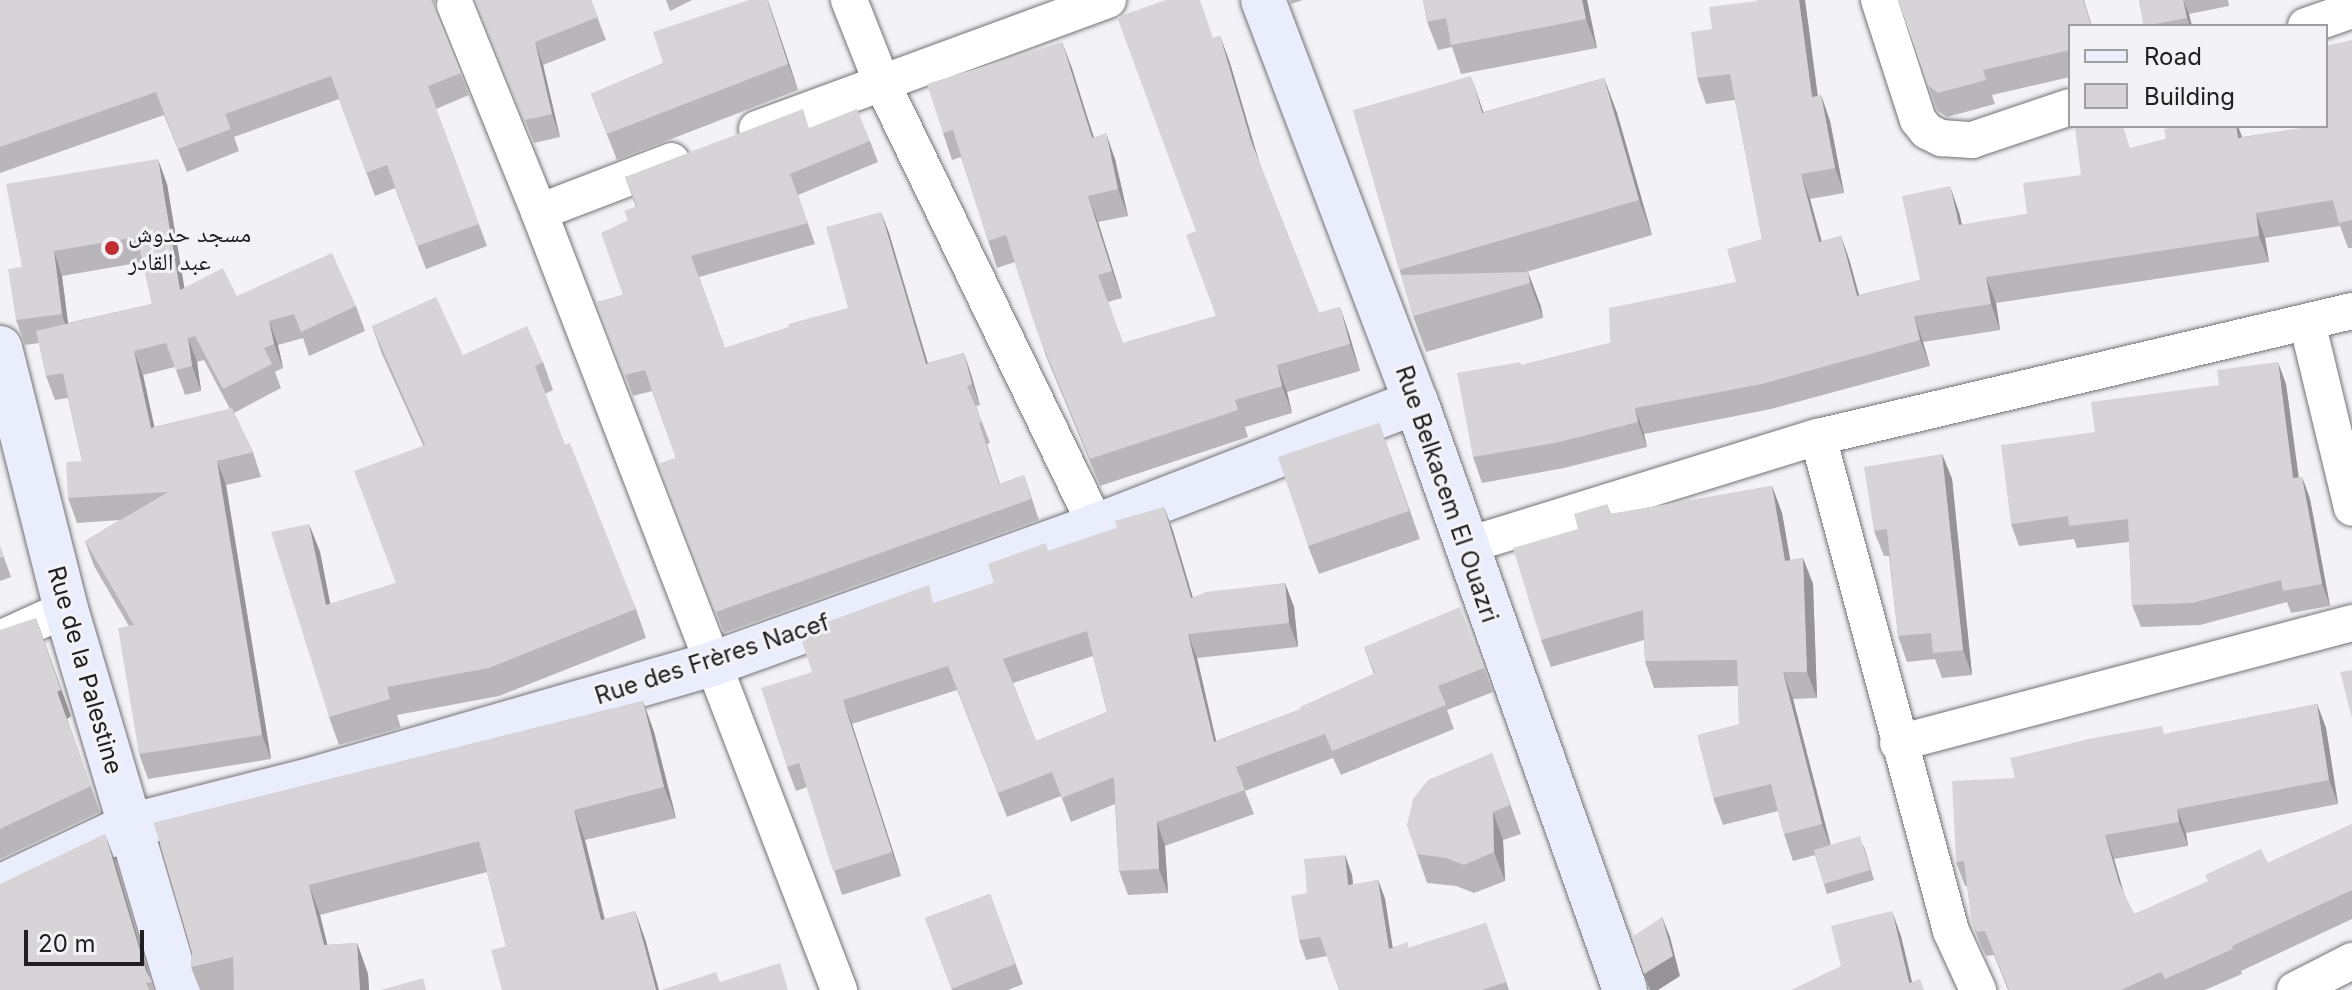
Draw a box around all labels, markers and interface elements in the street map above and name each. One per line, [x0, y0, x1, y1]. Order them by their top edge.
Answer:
legend [2068, 24, 2328, 128]
text: Road [2144, 42, 2202, 71]
text: Building [2144, 82, 2235, 111]
place label: مسجد حدوش عبد القادر [128, 220, 251, 276]
marker: مسجد حدوش عبد القادر [103, 239, 121, 257]
street label: Rue Belkacem El Ouazri [1390, 362, 1504, 626]
street label: Rue de la Palestine [42, 563, 128, 777]
street label: Rue des Frères Nacef [591, 607, 833, 711]
scale bar [28, 914, 148, 964]
text: 20 m [38, 929, 96, 958]

